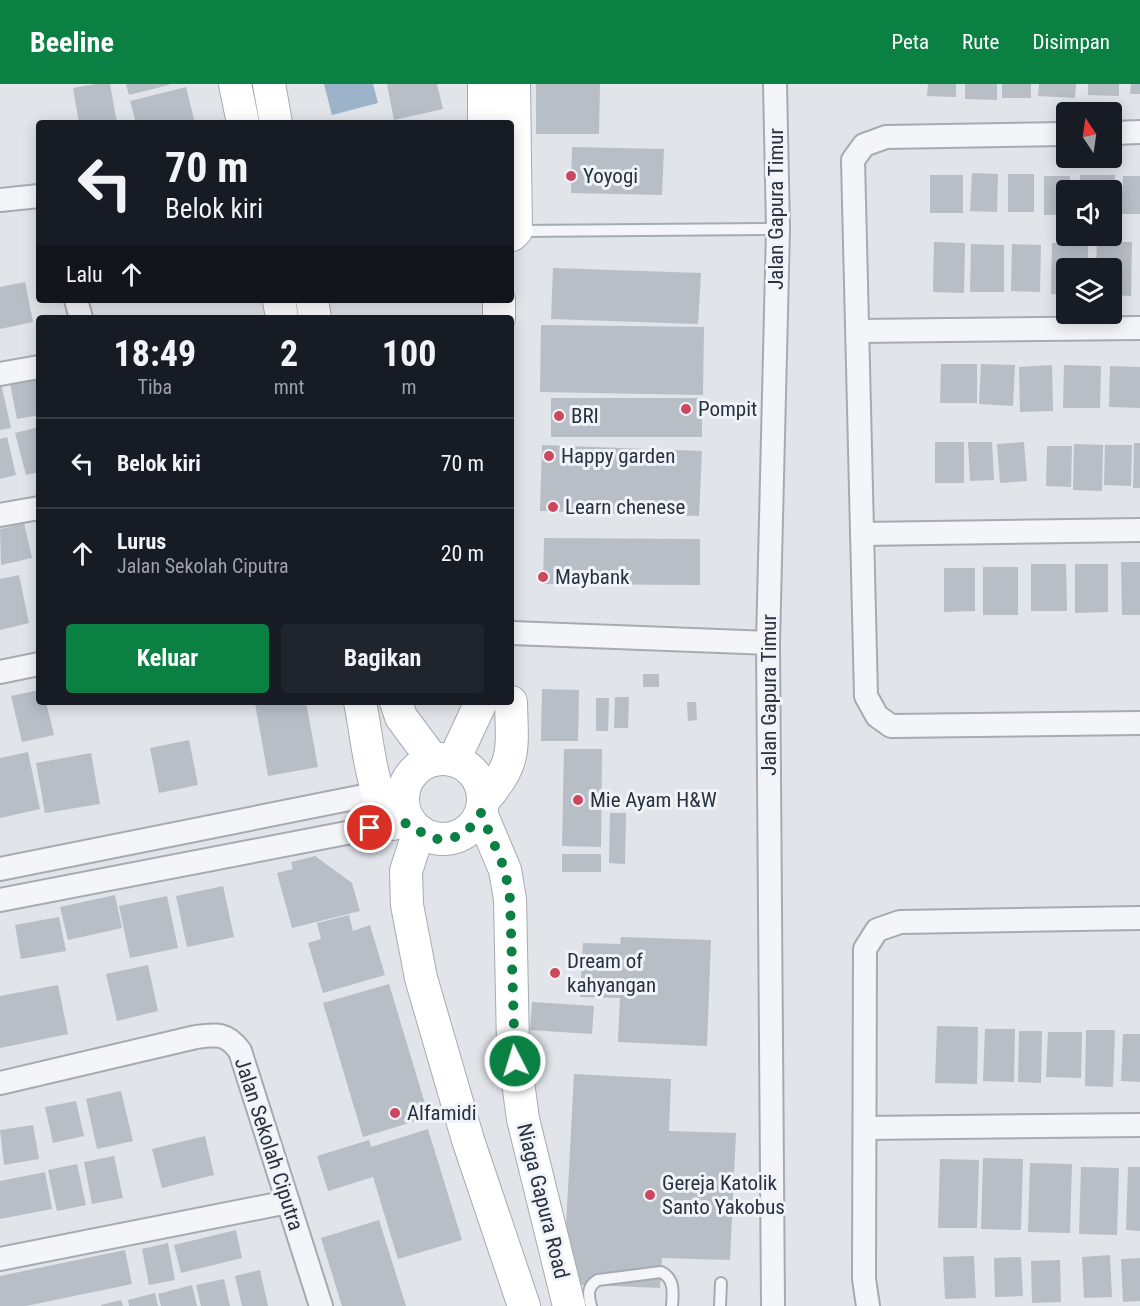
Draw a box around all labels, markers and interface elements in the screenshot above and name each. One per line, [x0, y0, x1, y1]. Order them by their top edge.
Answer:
text: Beeline [30, 26, 114, 59]
text: Peta [891, 30, 929, 54]
text: Rute [962, 30, 999, 54]
text: Disimpan [1032, 30, 1110, 54]
north arrow [1056, 102, 1122, 168]
map controls [1056, 102, 1122, 324]
street label: Jalan Gapura Timur [764, 128, 788, 290]
text: 70 m [165, 143, 248, 192]
icon: left [66, 144, 144, 222]
place label: Yoyogi [583, 164, 638, 188]
marker: Yoyogi [564, 169, 578, 183]
button: sound [1056, 180, 1122, 246]
text: Belok kiri [165, 193, 263, 225]
icon: ahead [115, 258, 148, 291]
button: layers [1056, 258, 1122, 324]
text: Lalu [66, 262, 103, 287]
text: 18:49 [114, 333, 196, 375]
text: 2 [280, 333, 298, 375]
text: 100 [382, 333, 436, 375]
text: Tiba [138, 375, 172, 399]
text: mnt [274, 375, 304, 399]
text: m [402, 375, 417, 399]
place label: Pompit [698, 397, 757, 421]
marker: Pompit [679, 402, 693, 416]
place label: BRI [571, 404, 599, 428]
marker: BRI [552, 409, 566, 423]
place label: Happy garden [561, 444, 675, 468]
icon: left [66, 447, 99, 480]
marker: Happy garden [542, 449, 556, 463]
text: Belok kiri [117, 451, 201, 476]
text: 70 m [441, 451, 484, 476]
place label: Learn chenese [565, 495, 686, 519]
marker: Learn chenese [546, 500, 560, 514]
text: Lurus [117, 529, 166, 554]
icon: ahead [66, 537, 99, 570]
text: 20 m [441, 541, 484, 566]
text: Jalan Sekolah Ciputra [117, 554, 289, 578]
place label: Maybank [555, 565, 630, 589]
marker: Maybank [536, 570, 550, 584]
street label: Jalan Gapura Timur [757, 614, 781, 776]
button: Keluar [66, 624, 269, 693]
button: Bagikan [281, 624, 484, 693]
place label: Mie Ayam H&W [590, 788, 717, 812]
marker: Mie Ayam H&W [571, 793, 585, 807]
pin [344, 802, 395, 853]
icon: arrive [353, 811, 386, 844]
place label: Dream of kahyangan [567, 949, 656, 997]
marker: Dream of kahyangan [548, 966, 562, 980]
position arrow [483, 1029, 547, 1093]
street label: Jalan Sekolah Ciputra [230, 1055, 308, 1233]
place label: Alfamidi [407, 1101, 477, 1125]
marker: Alfamidi [388, 1106, 402, 1120]
street label: Niaga Gapura Road [512, 1121, 574, 1281]
place label: Gereja Katolik Santo Yakobus [662, 1171, 785, 1219]
marker: Gereja Katolik Santo Yakobus [643, 1188, 657, 1202]

